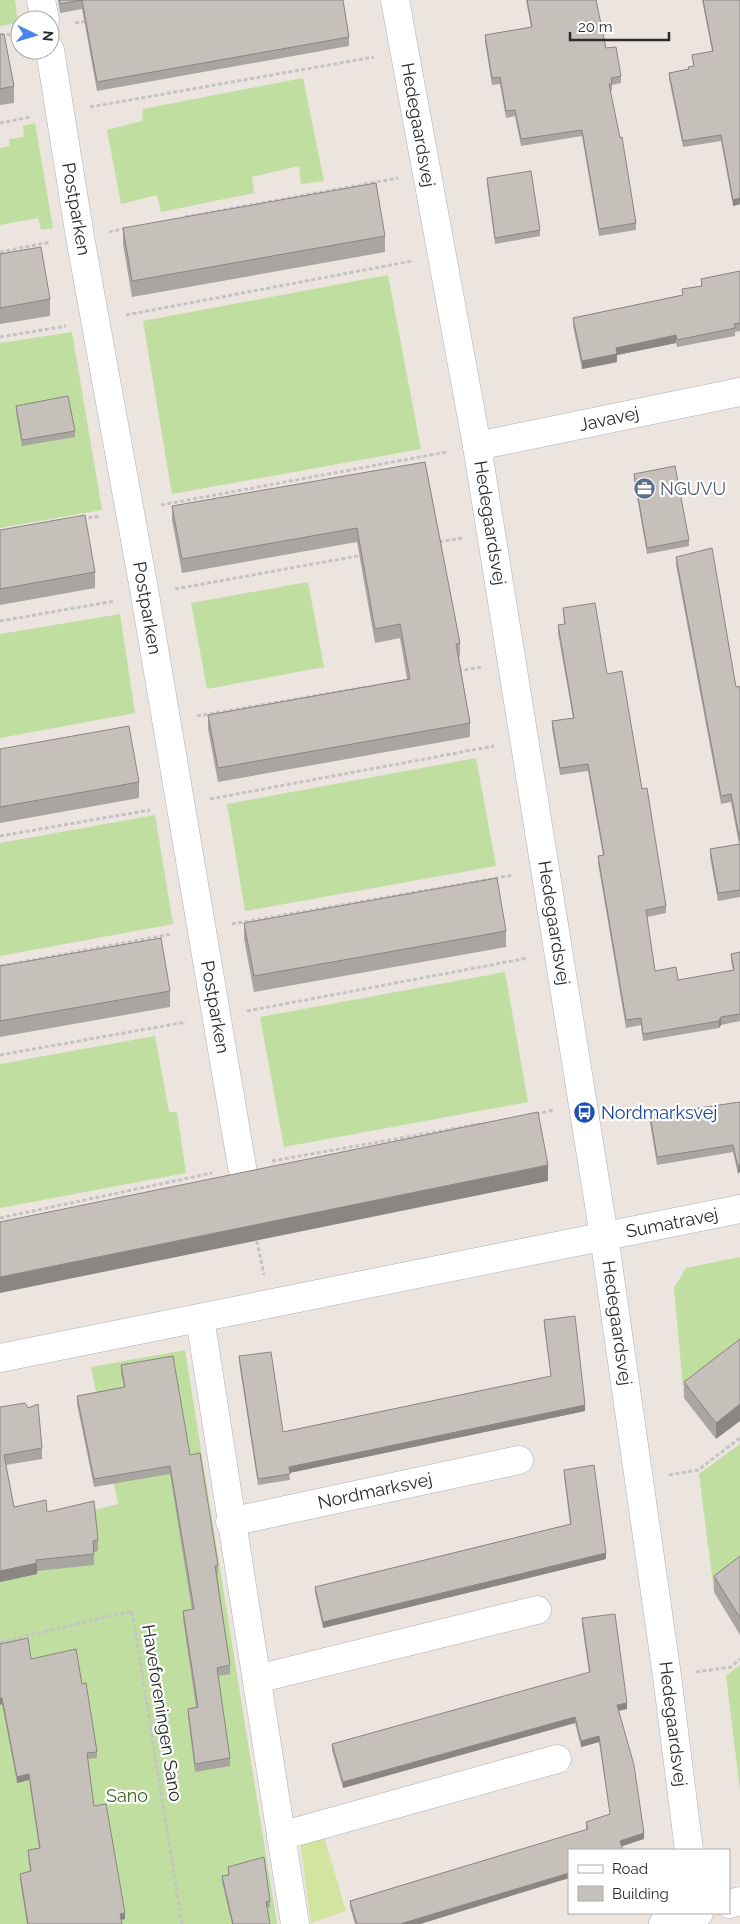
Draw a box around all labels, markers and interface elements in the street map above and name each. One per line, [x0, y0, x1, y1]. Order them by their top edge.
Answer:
north arrow [10, 10, 60, 60]
scale bar [570, 10, 669, 42]
text: 20 m [578, 18, 613, 36]
text: N [40, 30, 56, 42]
street label: Hedegaardsvej [397, 61, 440, 189]
street label: Postparken [58, 161, 95, 257]
street label: Javavej [577, 402, 641, 435]
street label: Hedegaardsvej [470, 459, 511, 587]
office icon: NGUVU [632, 477, 656, 501]
place label: NGUVU [660, 478, 726, 499]
street label: Postparken [129, 560, 166, 656]
street label: Hedegaardsvej [534, 859, 575, 987]
street label: Postparken [197, 959, 234, 1055]
bus stop icon: Nordmarksvej [573, 1101, 597, 1125]
place label: Nordmarksvej [601, 1102, 717, 1123]
street label: Sumatravej [624, 1203, 720, 1242]
street label: Hedegaardsvej [598, 1259, 637, 1387]
street label: Nordmarksvej [316, 1468, 434, 1513]
street label: Haveforeningen Sano [138, 1623, 187, 1803]
street label: Hedegaardsvej [655, 1660, 692, 1788]
park label: Sano [106, 1785, 148, 1806]
legend [568, 1849, 730, 1914]
text: Road [612, 1860, 648, 1878]
text: Building [612, 1885, 669, 1903]

